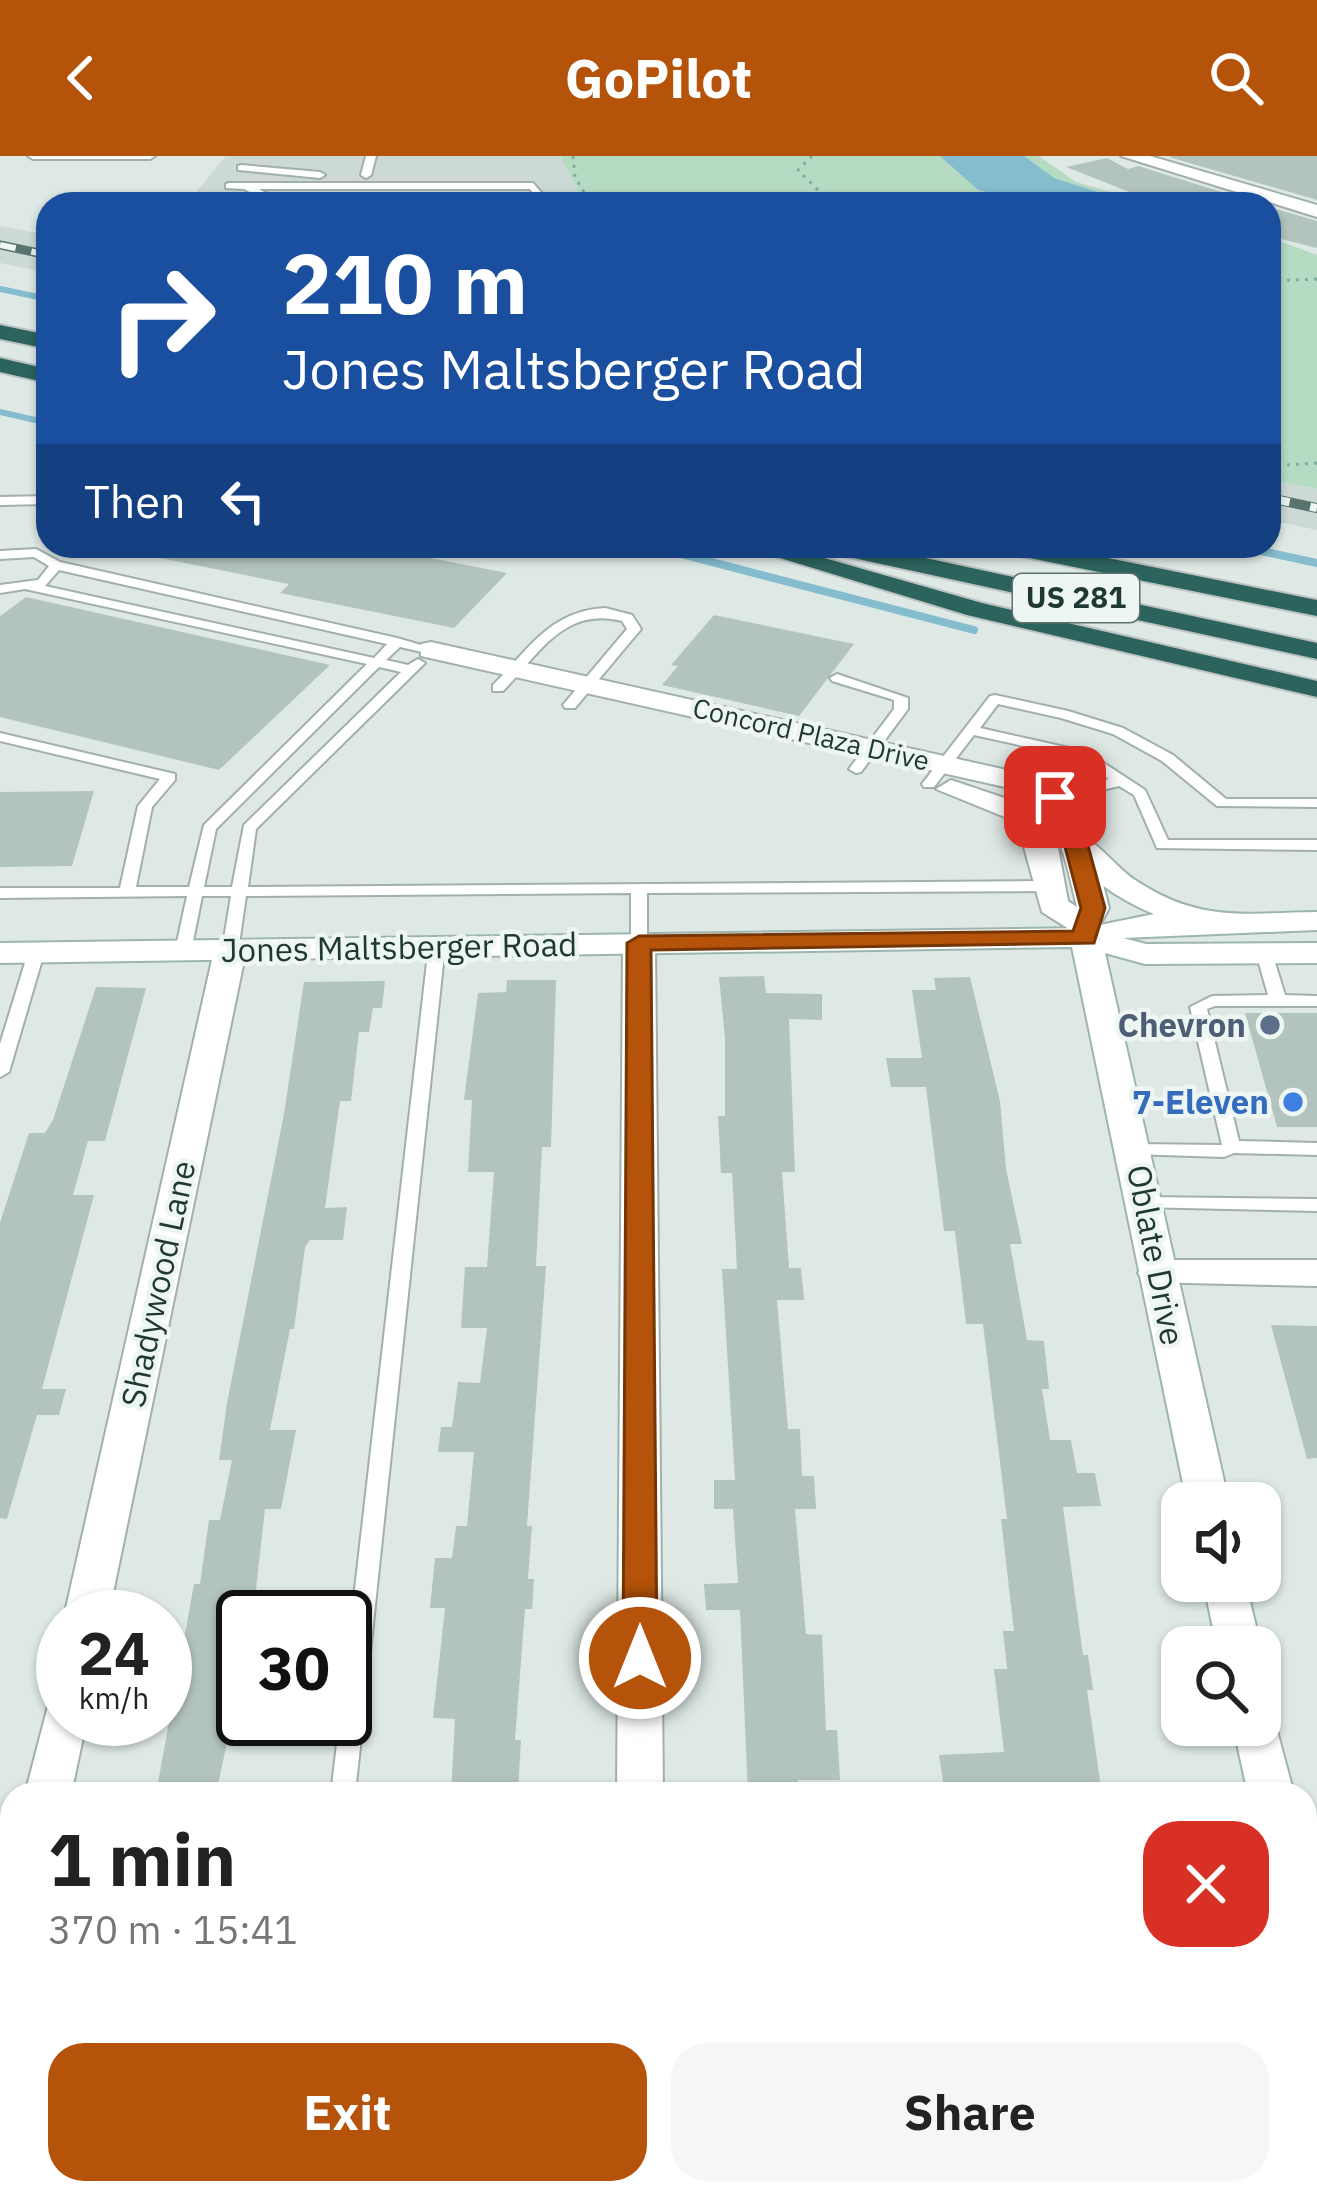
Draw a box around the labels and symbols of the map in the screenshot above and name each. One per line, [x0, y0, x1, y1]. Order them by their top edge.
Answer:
road number: US 281 [1013, 574, 1139, 622]
street label: Concord Plaza Drive [690, 689, 933, 778]
pin [1004, 746, 1106, 848]
street label: Jones Maltsberger Road [220, 922, 578, 971]
place label: Chevron [1117, 1003, 1246, 1046]
marker: Chevron [1257, 1012, 1283, 1038]
place label: 7-Eleven [1132, 1080, 1269, 1123]
marker: 7-Eleven [1280, 1089, 1306, 1115]
street label: Shadywood Lane [110, 1157, 205, 1411]
street label: Oblate Drive [1118, 1161, 1195, 1349]
speed limit sign: 30 [216, 1590, 372, 1746]
position arrow [577, 1595, 703, 1721]

